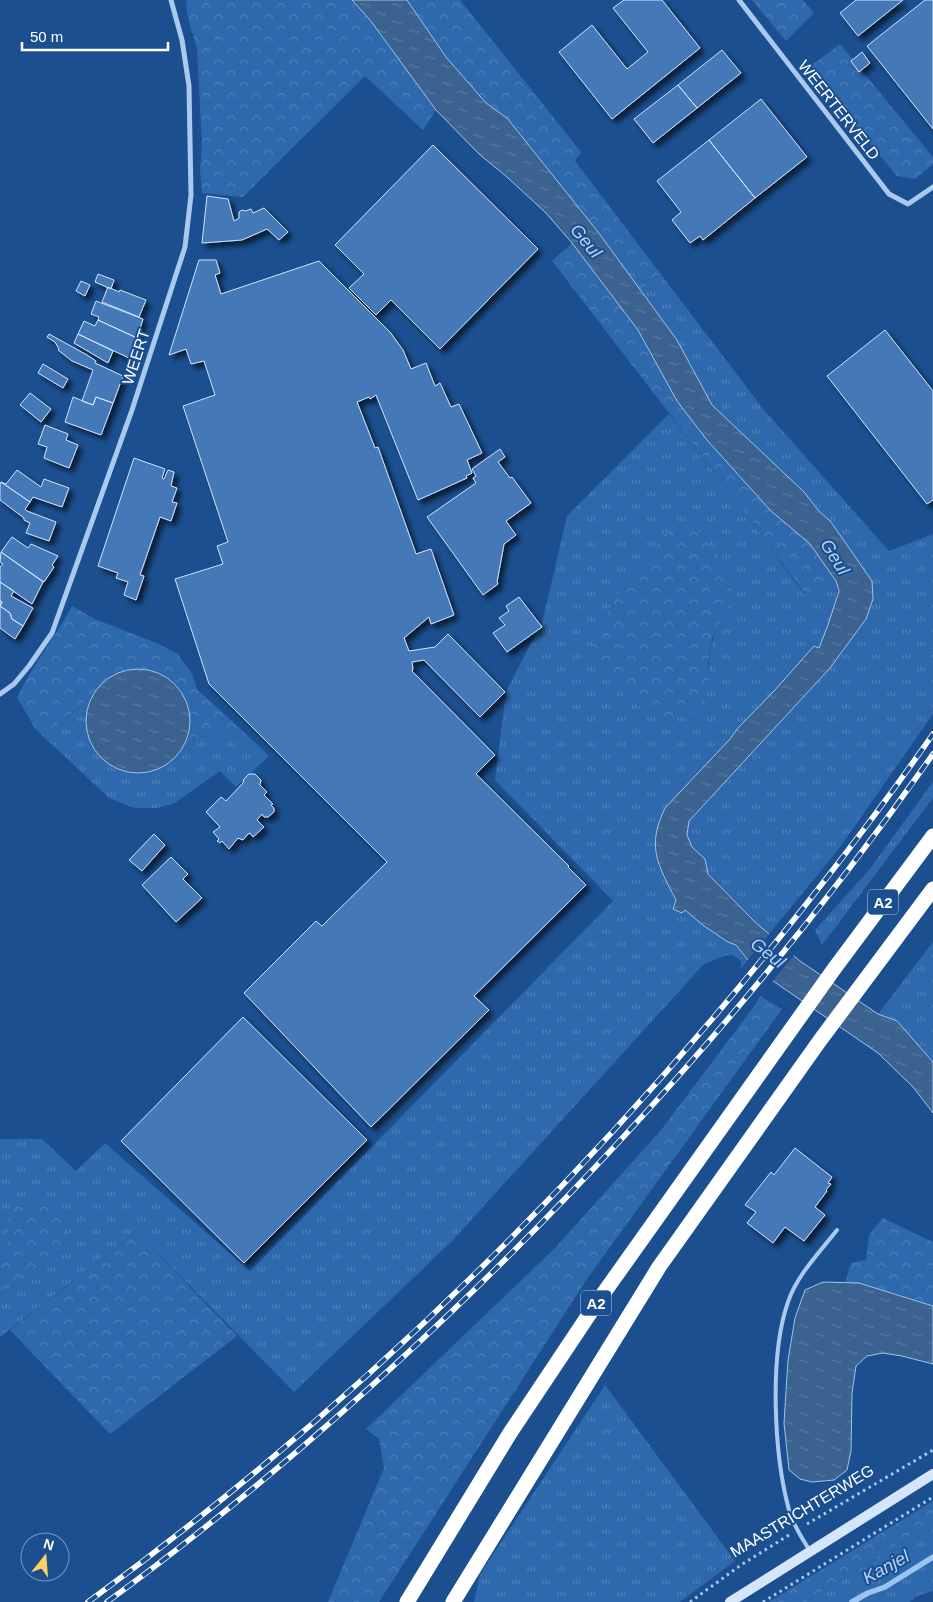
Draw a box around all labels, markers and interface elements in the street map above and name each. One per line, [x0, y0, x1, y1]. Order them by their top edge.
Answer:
scale bar [22, 20, 169, 52]
text: 50 m [30, 28, 63, 45]
street label: WEERTERVELD [795, 57, 883, 163]
water label: Geul [566, 220, 607, 263]
street label: WEERT [119, 327, 153, 387]
water label: Geul [816, 536, 854, 579]
road number: A2 [868, 890, 898, 914]
water label: Geul [747, 934, 790, 973]
road number: A2 [581, 1290, 611, 1316]
street label: MAASTRICHTERWEG [727, 1461, 877, 1561]
north arrow [20, 1532, 70, 1582]
text: N [42, 1535, 56, 1554]
water label: Kanjel [859, 1546, 914, 1588]

